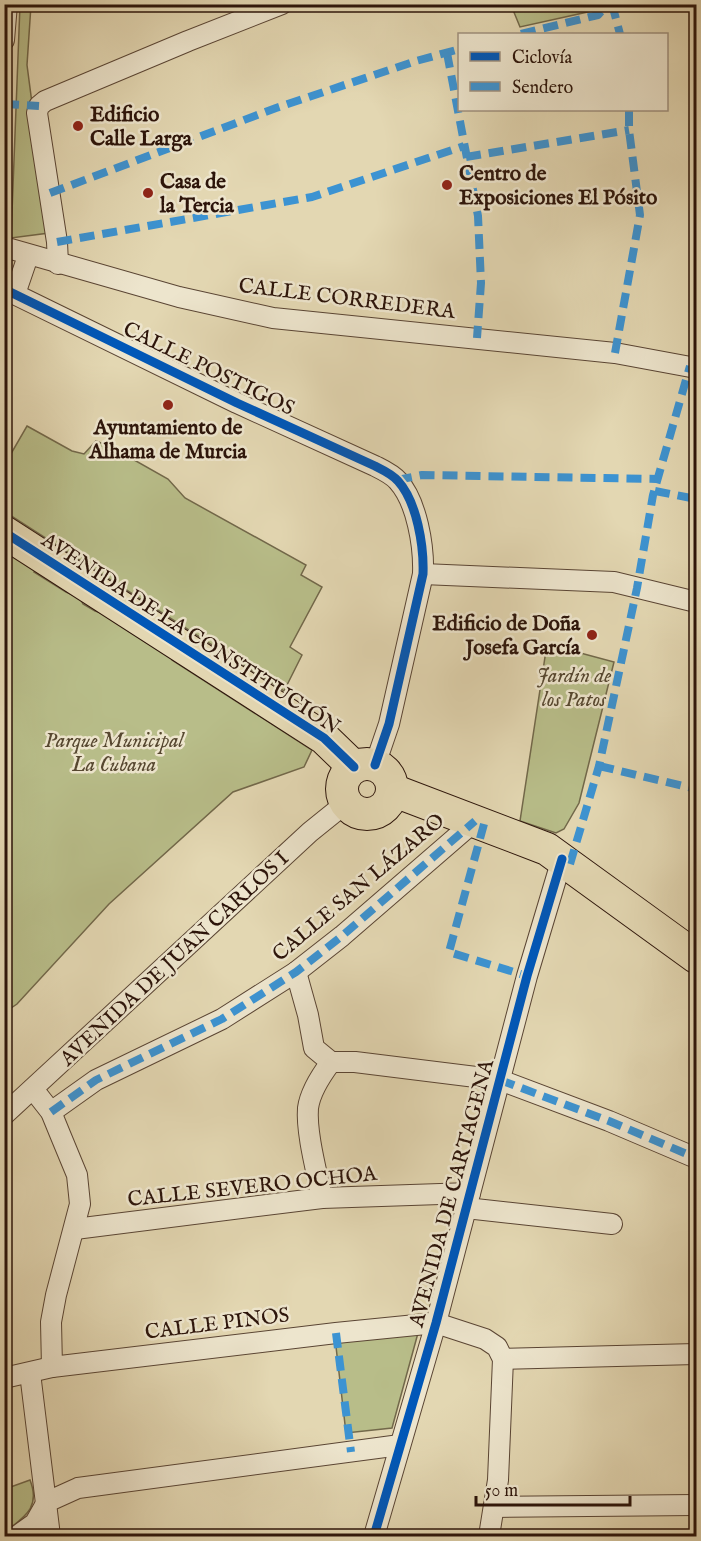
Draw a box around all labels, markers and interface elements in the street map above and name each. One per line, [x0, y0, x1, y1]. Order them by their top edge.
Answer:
legend [458, 33, 668, 111]
text: Ciclovía [512, 47, 572, 70]
text: Sendero [512, 77, 574, 100]
place label: Edificio Calle Larga [90, 102, 193, 153]
marker: Edificio Calle Larga [71, 119, 85, 133]
place label: Centro de Exposiciones El Pósito [459, 161, 658, 212]
place label: Casa de la Tercia [159, 169, 235, 220]
marker: Centro de Exposiciones El Pósito [440, 178, 454, 192]
marker: Casa de la Tercia [141, 186, 155, 200]
street label: CALLE CORREDERA [237, 273, 457, 326]
street label: CALLE POSTIGOS [118, 316, 298, 423]
marker: Ayuntamiento de Alhama de Murcia [161, 398, 175, 412]
place label: Ayuntamiento de Alhama de Murcia [88, 415, 248, 466]
street label: AVENIDA DE LA CONSTITUCIÓN [35, 526, 345, 741]
place label: Edificio de Doña Josefa García [432, 611, 581, 662]
marker: Edificio de Doña Josefa García [585, 628, 599, 642]
park label: Jardín de los Patos [537, 663, 611, 714]
park label: Parque Municipal La Cubana [45, 728, 186, 779]
street label: CALLE SAN LÁZARO [267, 807, 451, 968]
street label: AVENIDA DE JUAN CARLOS I [54, 846, 295, 1073]
street label: AVENIDA DE CARTAGENA [403, 1056, 501, 1331]
street label: CALLE SEVERO OCHOA [126, 1161, 379, 1214]
street label: CALLE PINOS [143, 1302, 291, 1347]
scale bar [476, 1469, 630, 1507]
text: 50 m [485, 1480, 518, 1503]

